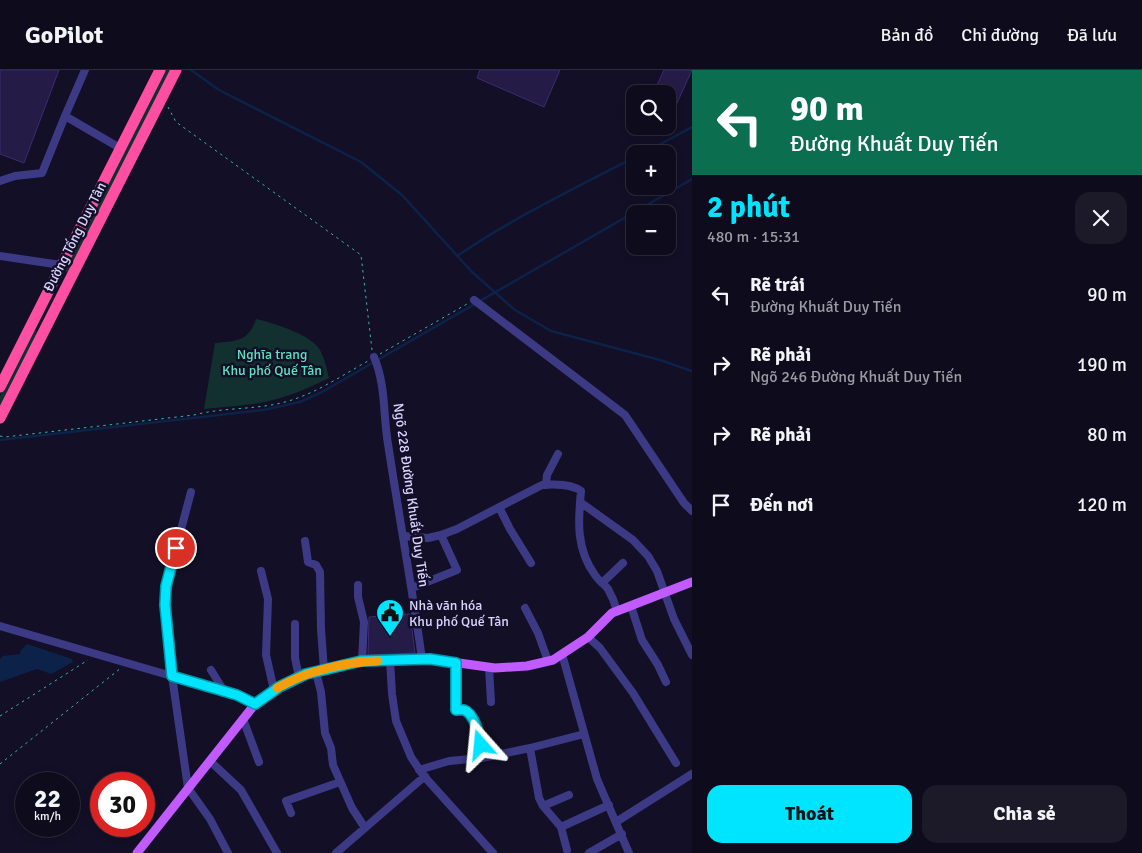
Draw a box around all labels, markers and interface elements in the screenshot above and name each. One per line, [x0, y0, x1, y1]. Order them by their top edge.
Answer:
text: GoPilot [25, 20, 103, 50]
text: Bản đồ [881, 24, 933, 46]
text: Chỉ đường [961, 24, 1039, 46]
text: Đã lưu [1067, 24, 1117, 46]
map controls [626, 85, 676, 255]
button: search [626, 85, 676, 135]
text: 90 m [790, 87, 864, 130]
icon: left [707, 90, 772, 155]
text: Đường Khuất Duy Tiến [790, 130, 998, 157]
button: + [626, 145, 676, 195]
street label: Đường Tống Duy Tân [40, 179, 110, 295]
text: 2 phút [707, 189, 790, 226]
button: close [1075, 192, 1127, 244]
button: − [626, 205, 676, 255]
text: 480 m · 15:31 [707, 227, 800, 247]
text: Rẽ trái [750, 273, 805, 297]
icon: left [707, 281, 735, 309]
text: 90 m [1087, 283, 1127, 307]
text: Đường Khuất Duy Tiến [750, 297, 902, 317]
text: Rẽ phải [750, 343, 811, 367]
park label: Nghĩa trang Khu phố Quế Tân [222, 346, 322, 379]
icon: right [707, 351, 735, 379]
text: 190 m [1077, 353, 1127, 377]
text: Ngõ 246 Đường Khuất Duy Tiến [750, 367, 962, 387]
street label: Ngõ 228 Đường Khuất Duy Tiến [390, 402, 432, 588]
icon: right [707, 421, 735, 449]
text: Rẽ phải [750, 423, 811, 447]
text: 80 m [1087, 423, 1127, 447]
icon: arrive [707, 491, 735, 519]
text: Đến nơi [750, 493, 813, 517]
text: 120 m [1077, 493, 1127, 517]
pin [155, 527, 197, 569]
icon: arrive [162, 534, 190, 562]
place label: Nhà văn hóa Khu phố Quế Tân [409, 597, 509, 630]
public building icon: Nhà văn hóa Khu phố Quế Tân [375, 598, 405, 637]
position arrow [454, 718, 506, 770]
speed limit sign: 30 [90, 772, 155, 837]
text: 22 [34, 783, 61, 814]
button: Thoát [707, 785, 912, 843]
button: Chia sẻ [922, 785, 1127, 843]
text: km/h [34, 809, 61, 824]

